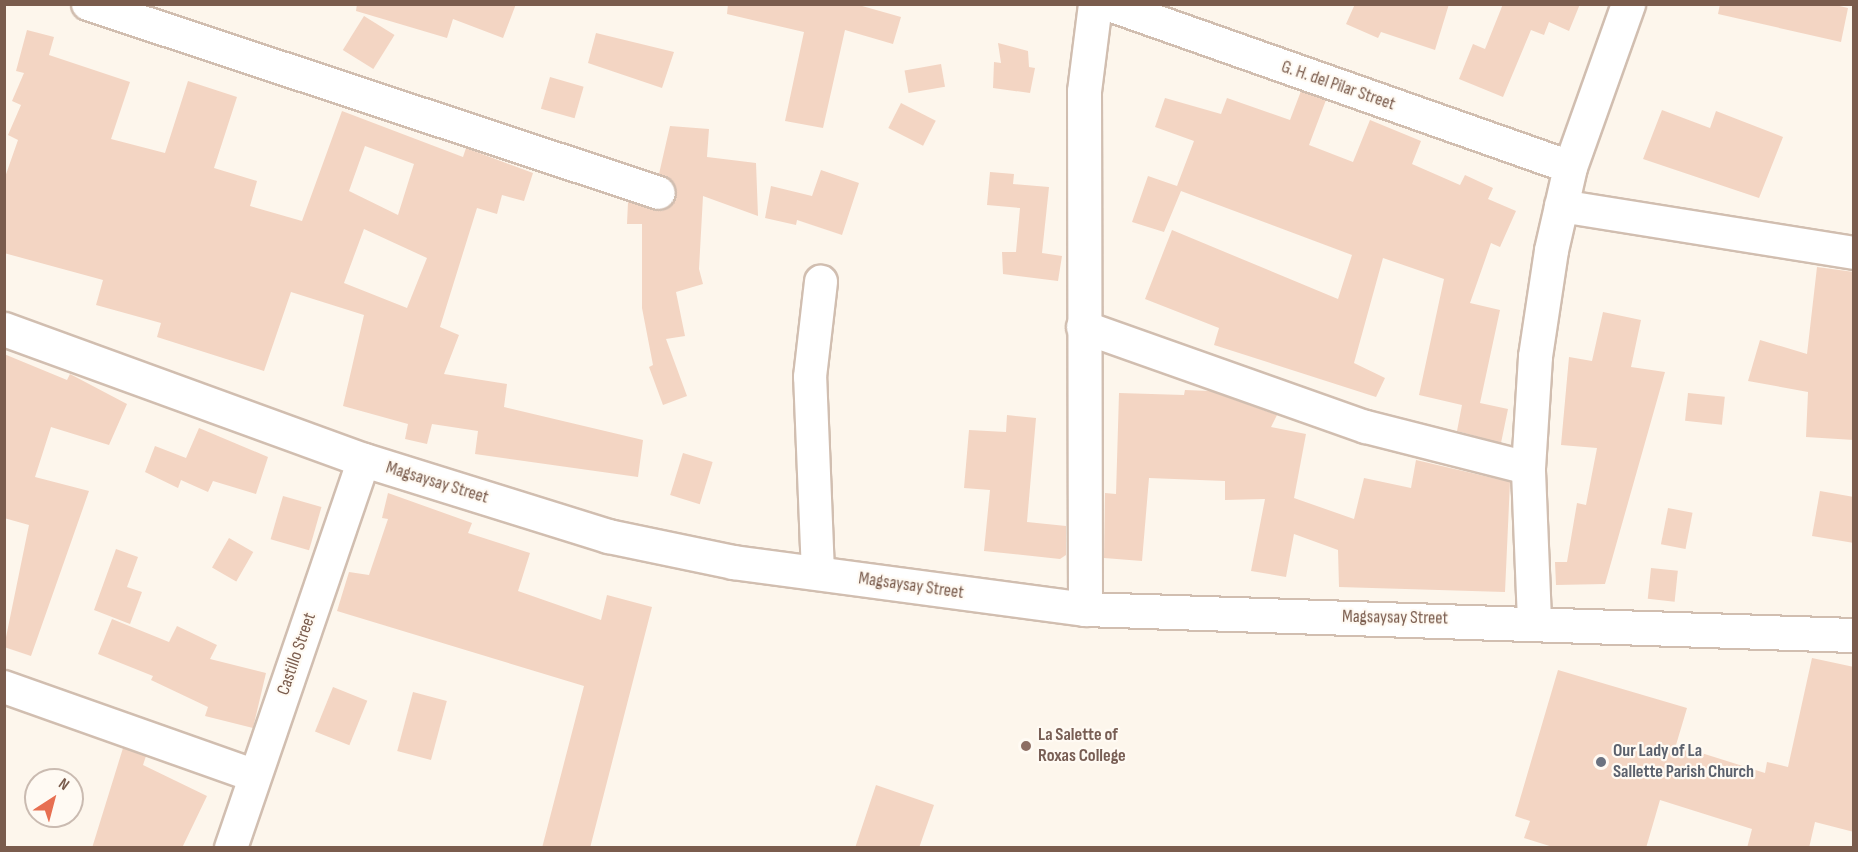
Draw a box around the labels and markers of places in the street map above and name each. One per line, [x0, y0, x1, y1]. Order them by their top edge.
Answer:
place label: La Salette of Roxas College [1038, 725, 1126, 768]
marker: La Salette of Roxas College [1019, 739, 1033, 753]
place label: Our Lady of La Sallette Parish Church [1613, 741, 1754, 783]
marker: Our Lady of La Sallette Parish Church [1594, 755, 1608, 769]

